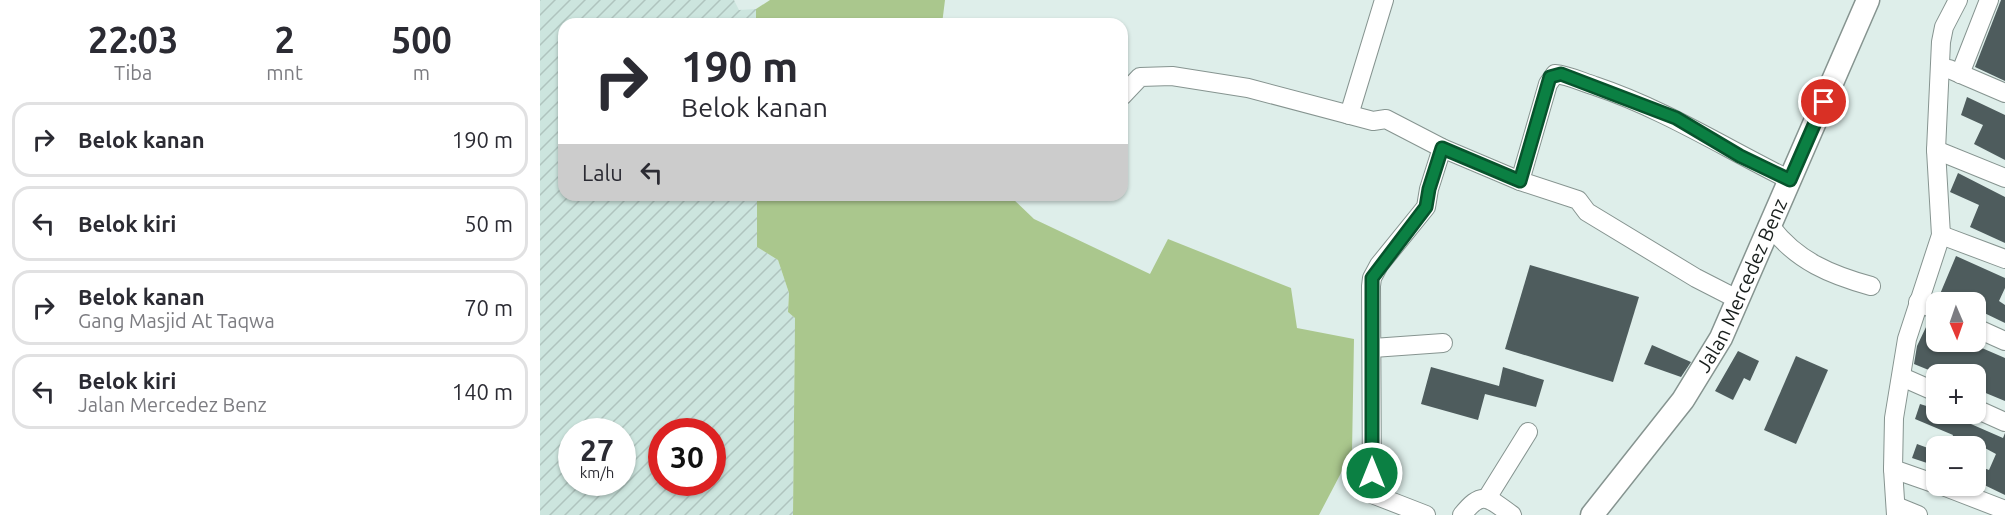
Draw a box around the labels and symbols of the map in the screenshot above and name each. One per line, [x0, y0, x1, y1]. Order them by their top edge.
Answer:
pin [1798, 76, 1849, 127]
street label: Jalan Mercedez Benz [1691, 195, 1791, 376]
north arrow [1926, 292, 1986, 352]
speed limit sign: 30 [648, 418, 726, 496]
position arrow [1340, 441, 1404, 505]

